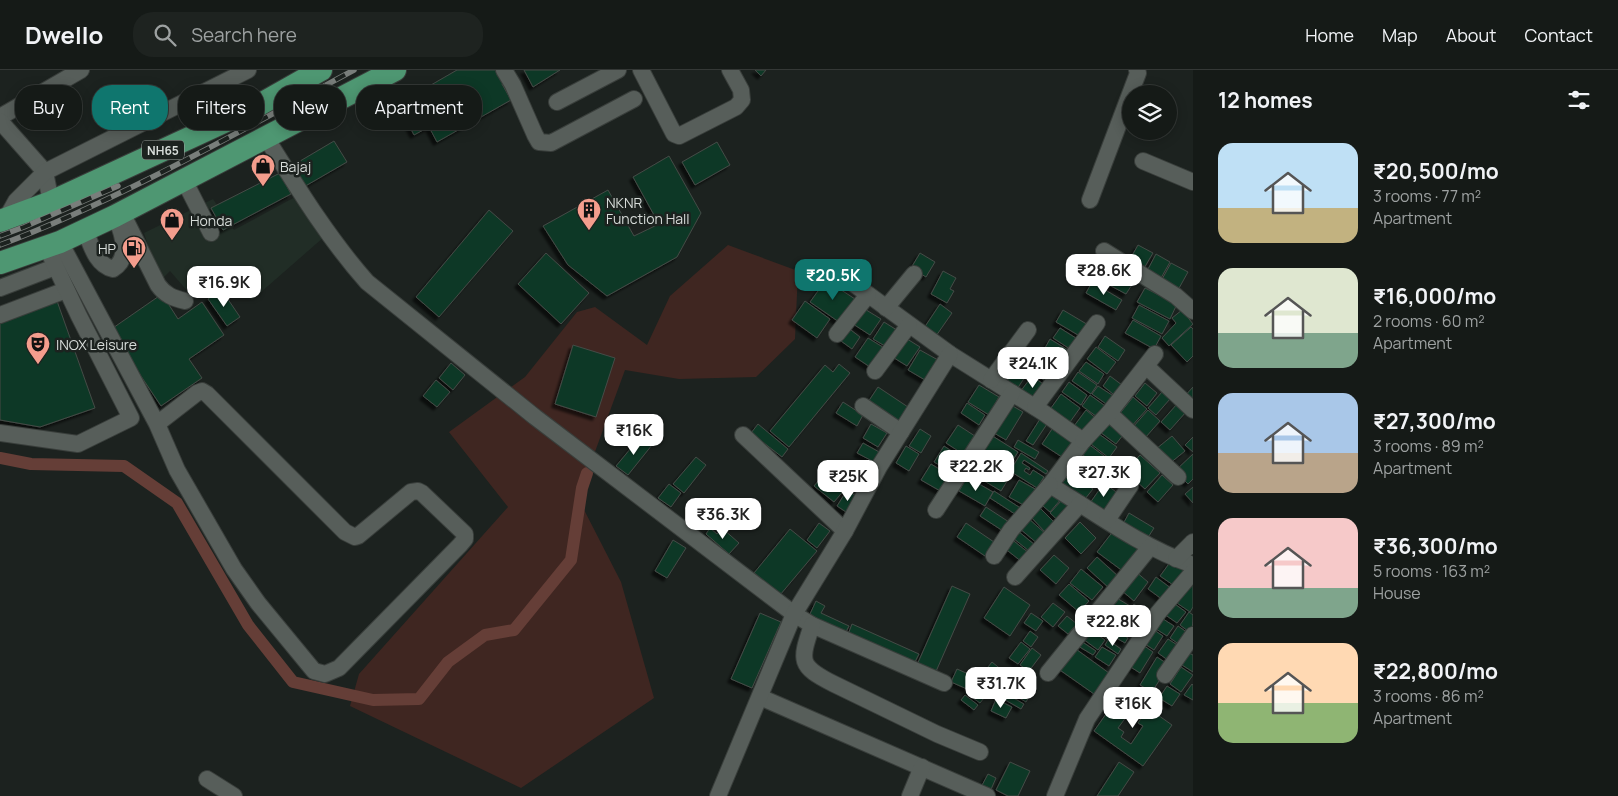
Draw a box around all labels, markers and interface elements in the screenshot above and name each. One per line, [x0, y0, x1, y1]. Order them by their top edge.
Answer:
search box [133, 12, 483, 57]
text: Dwello [25, 18, 103, 51]
icon: search [151, 21, 179, 49]
text: Search here [191, 22, 297, 48]
text: Home [1305, 23, 1354, 47]
text: Map [1382, 23, 1418, 47]
text: About [1446, 23, 1496, 47]
text: Contact [1524, 23, 1593, 47]
chip: Buy [15, 85, 82, 130]
chip: Rent [92, 85, 168, 130]
chip: Filters [178, 85, 264, 130]
chip: New [274, 85, 346, 130]
chip: Apartment [356, 85, 482, 130]
map controls [1122, 85, 1177, 140]
button: layers [1122, 85, 1177, 140]
text: 12 homes [1218, 86, 1313, 114]
icon: filters [1565, 86, 1593, 114]
road number: NH65 [142, 140, 184, 160]
shop icon: Bajaj [250, 153, 276, 187]
place label: Bajaj [280, 157, 311, 176]
text: ₹20,500/mo [1373, 157, 1499, 185]
icon: home [1258, 163, 1318, 223]
text: 3 rooms · 77 m² [1373, 185, 1481, 207]
place label: NKNR Function Hall [606, 193, 690, 228]
building icon: NKNR Function Hall [576, 197, 602, 231]
shop icon: Honda [159, 207, 185, 241]
text: Apartment [1373, 207, 1452, 229]
place label: Honda [190, 211, 232, 230]
fuel station icon: HP [121, 235, 147, 269]
place label: HP [98, 239, 117, 258]
pin: ₹28.6K [1063, 254, 1145, 296]
pin: ₹20.5K [792, 258, 874, 301]
text: ₹28.6K [1077, 259, 1131, 281]
text: ₹20.5K [806, 264, 860, 286]
pin: ₹16.9K [183, 266, 265, 308]
text: ₹16.9K [198, 271, 250, 293]
text: ₹16,000/mo [1373, 282, 1496, 310]
icon: home [1258, 288, 1318, 348]
text: 2 rooms · 60 m² [1373, 310, 1485, 332]
theatre icon: INOX Leisure [25, 331, 51, 365]
text: Apartment [1373, 332, 1452, 354]
place label: INOX Leisure [56, 335, 137, 354]
pin: ₹24.1K [992, 346, 1074, 389]
text: ₹24.1K [1009, 352, 1057, 374]
text: ₹27,300/mo [1373, 407, 1496, 435]
icon: home [1258, 413, 1318, 473]
pin: ₹16K [604, 414, 664, 456]
text: ₹16K [615, 419, 653, 441]
text: 3 rooms · 89 m² [1373, 435, 1484, 457]
pin: ₹22.2K [935, 450, 1017, 492]
text: ₹22.2K [949, 455, 1003, 477]
pin: ₹27.3K [1063, 456, 1145, 498]
text: Apartment [1373, 457, 1452, 479]
pin: ₹25K [818, 460, 878, 502]
text: ₹27.3K [1078, 461, 1130, 483]
text: ₹25K [828, 465, 868, 487]
pin: ₹36.3K [682, 498, 764, 540]
text: ₹36.3K [696, 503, 750, 525]
text: ₹36,300/mo [1373, 532, 1498, 560]
icon: home [1258, 538, 1318, 598]
text: 5 rooms · 163 m² [1373, 560, 1490, 582]
text: House [1373, 582, 1421, 604]
pin: ₹22.8K [1072, 604, 1154, 647]
text: ₹22.8K [1086, 610, 1140, 632]
text: ₹22,800/mo [1373, 657, 1498, 685]
icon: home [1258, 663, 1318, 723]
pin: ₹31.7K [960, 666, 1042, 709]
text: ₹31.7K [976, 672, 1026, 694]
text: 3 rooms · 86 m² [1373, 685, 1484, 707]
pin: ₹16K [1103, 686, 1163, 729]
text: ₹16K [1114, 692, 1152, 714]
text: Apartment [1373, 707, 1452, 729]

